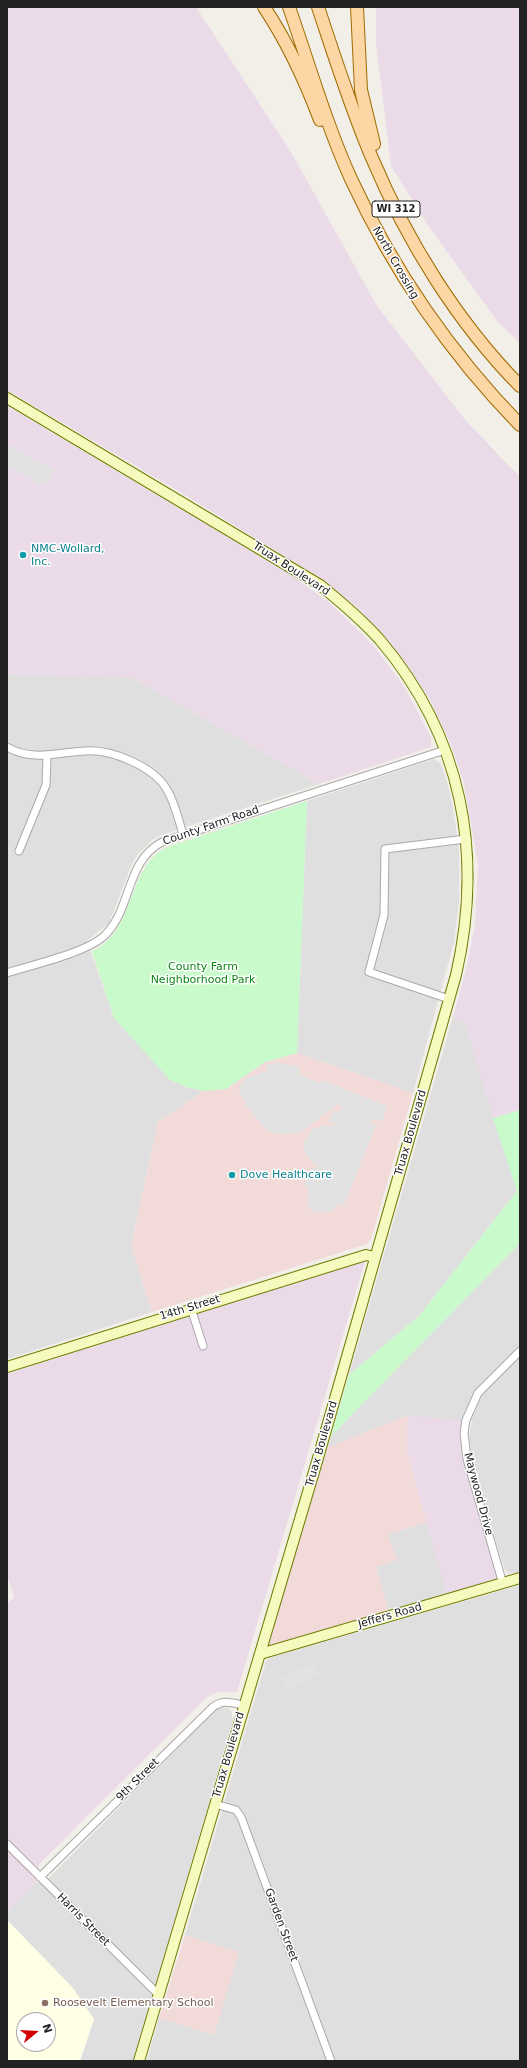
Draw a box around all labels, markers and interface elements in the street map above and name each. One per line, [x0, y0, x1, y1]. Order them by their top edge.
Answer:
road number: WI 312 [372, 201, 420, 217]
street label: North Crossing [369, 224, 421, 302]
street label: Truax Boulevard [250, 539, 332, 599]
place label: NMC-Wollard, Inc. [31, 542, 105, 568]
marker: NMC-Wollard, Inc. [18, 550, 28, 560]
street label: County Farm Road [161, 803, 261, 849]
park label: County Farm Neighborhood Park [151, 960, 255, 986]
street label: Truax Boulevard [392, 1088, 430, 1178]
place label: Dove Healthcare [240, 1168, 332, 1182]
marker: Dove Healthcare [227, 1170, 237, 1180]
street label: 14th Street [158, 1293, 222, 1323]
street label: Truax Boulevard [303, 1399, 341, 1489]
street label: Maywood Drive [461, 1451, 495, 1537]
street label: Jeffers Road [357, 1601, 423, 1631]
street label: Truax Boulevard [210, 1710, 248, 1800]
street label: 9th Street [114, 1756, 162, 1804]
street label: Garden Street [262, 1886, 300, 1964]
street label: Harris Street [54, 1891, 112, 1949]
place label: Roosevelt Elementary School [53, 1996, 214, 2010]
marker: Roosevelt Elementary School [40, 1998, 50, 2008]
north arrow [16, 2012, 56, 2052]
text: N [39, 2022, 55, 2035]

